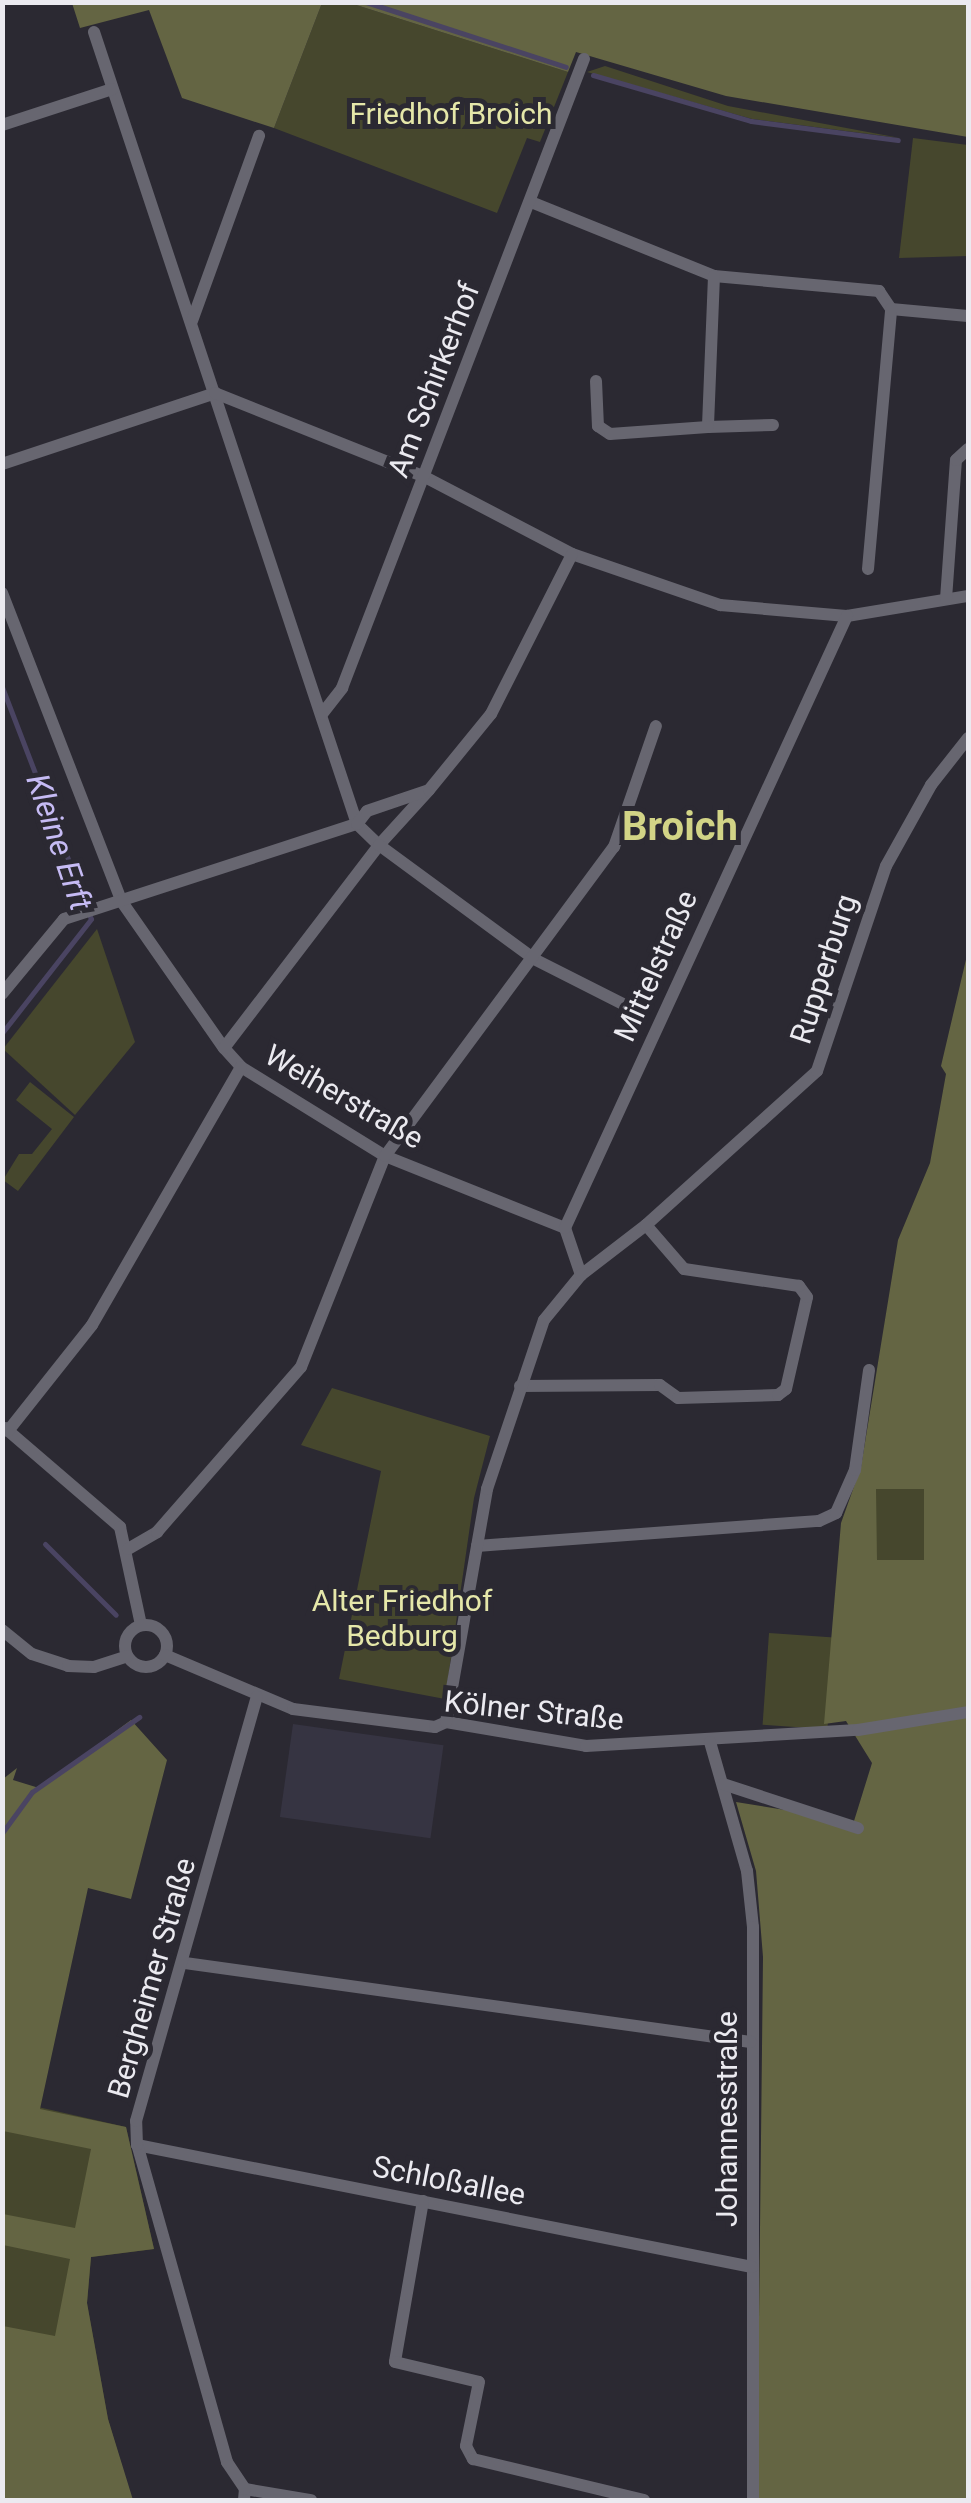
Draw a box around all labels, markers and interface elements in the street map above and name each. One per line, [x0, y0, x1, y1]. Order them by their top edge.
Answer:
park label: Friedhof Broich [349, 96, 553, 132]
street label: Am Schirkerhof [380, 277, 488, 483]
water label: Kleine Erft [18, 769, 100, 915]
district label: Broich [622, 803, 738, 851]
street label: Mittelstraße [607, 885, 705, 1047]
street label: Rupperburg [783, 890, 865, 1048]
street label: Weiherstraße [258, 1037, 430, 1157]
park label: Alter Friedhof Bedburg [312, 1583, 492, 1654]
street label: Kölner Straße [443, 1684, 625, 1738]
street label: Bergheimer Straße [100, 1854, 204, 2102]
street label: Johannesstraße [709, 2011, 745, 2227]
street label: Schloßallee [369, 2149, 529, 2213]

